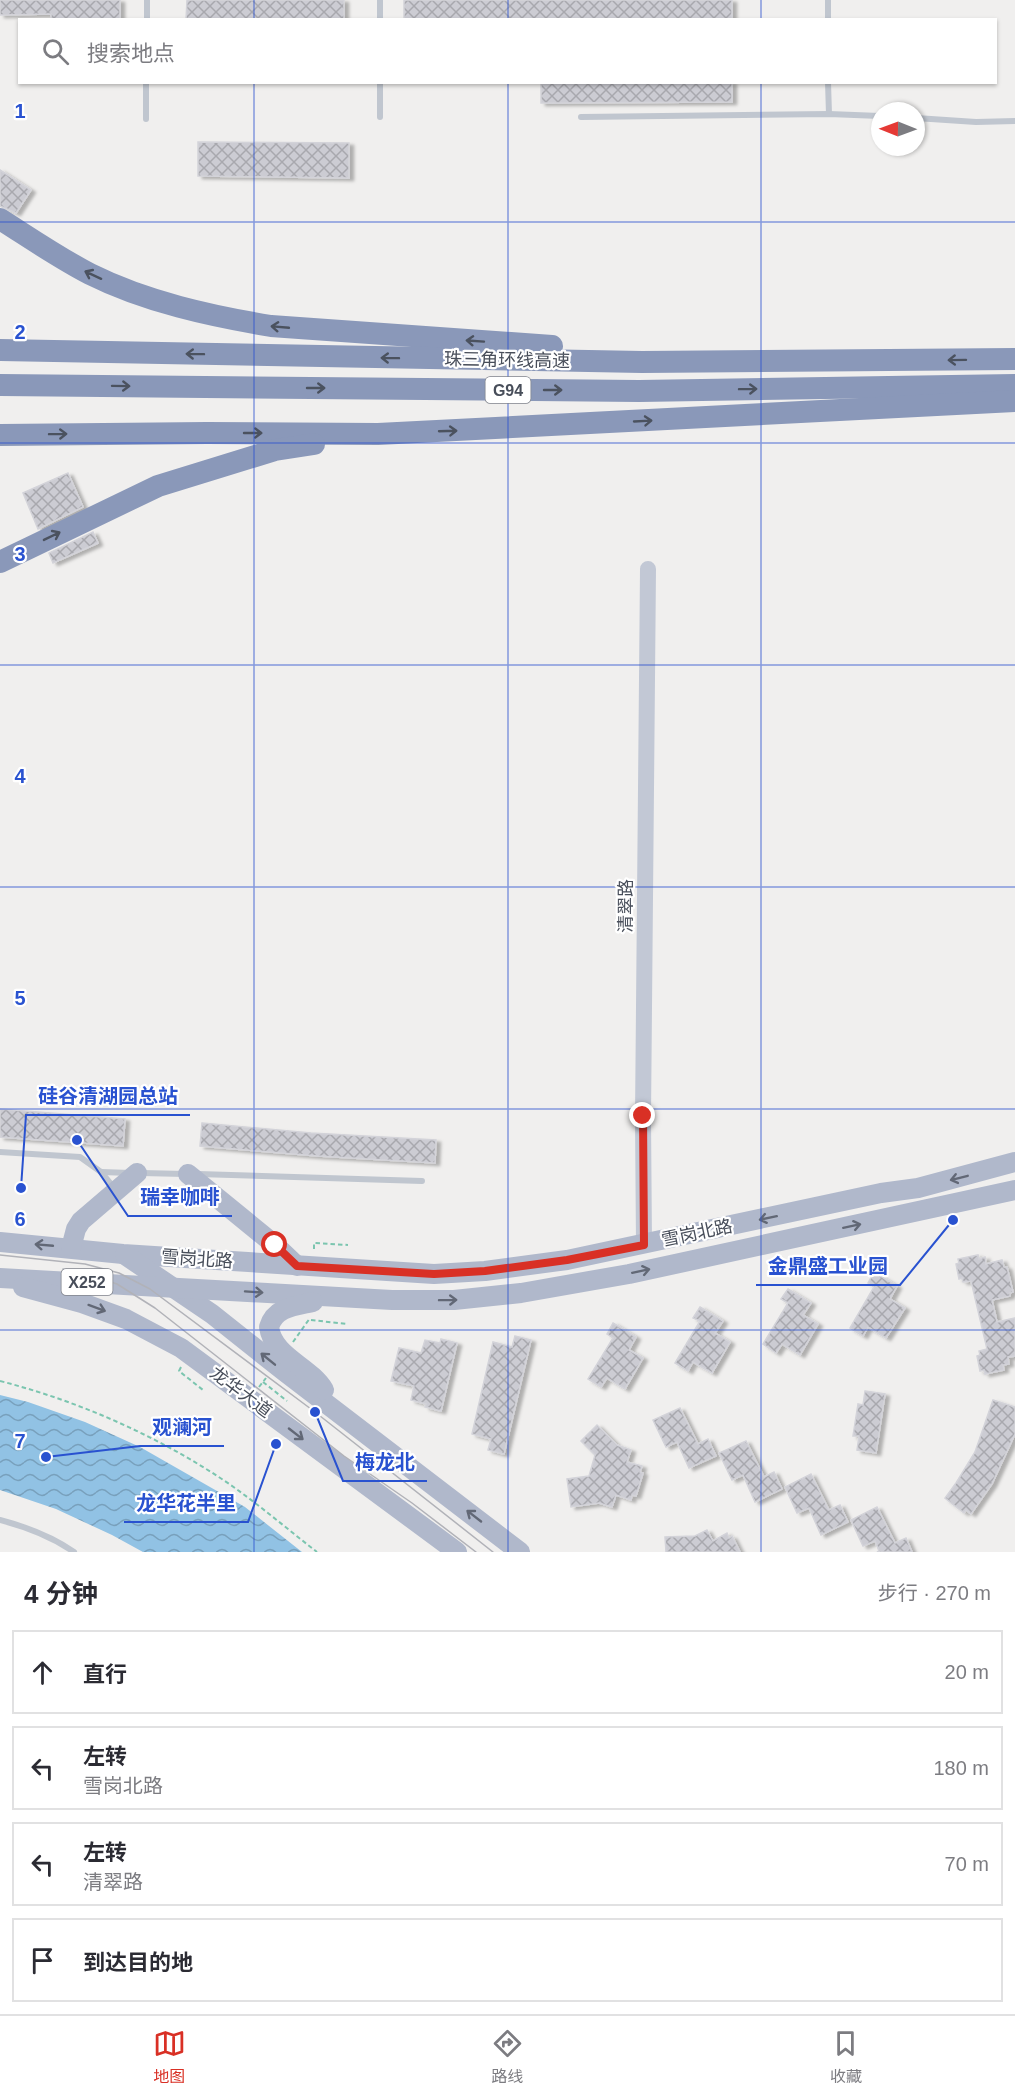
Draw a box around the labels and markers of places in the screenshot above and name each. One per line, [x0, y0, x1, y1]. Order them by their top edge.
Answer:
callout: 硅谷清湖园总站 [26, 1077, 190, 1115]
callout: 瑞幸咖啡 [128, 1178, 232, 1216]
callout: 金鼎盛工业园 [756, 1247, 900, 1285]
callout: 观澜河 [140, 1408, 224, 1446]
callout: 梅龙北 [343, 1443, 427, 1481]
callout: 龙华花半里 [124, 1484, 248, 1522]

